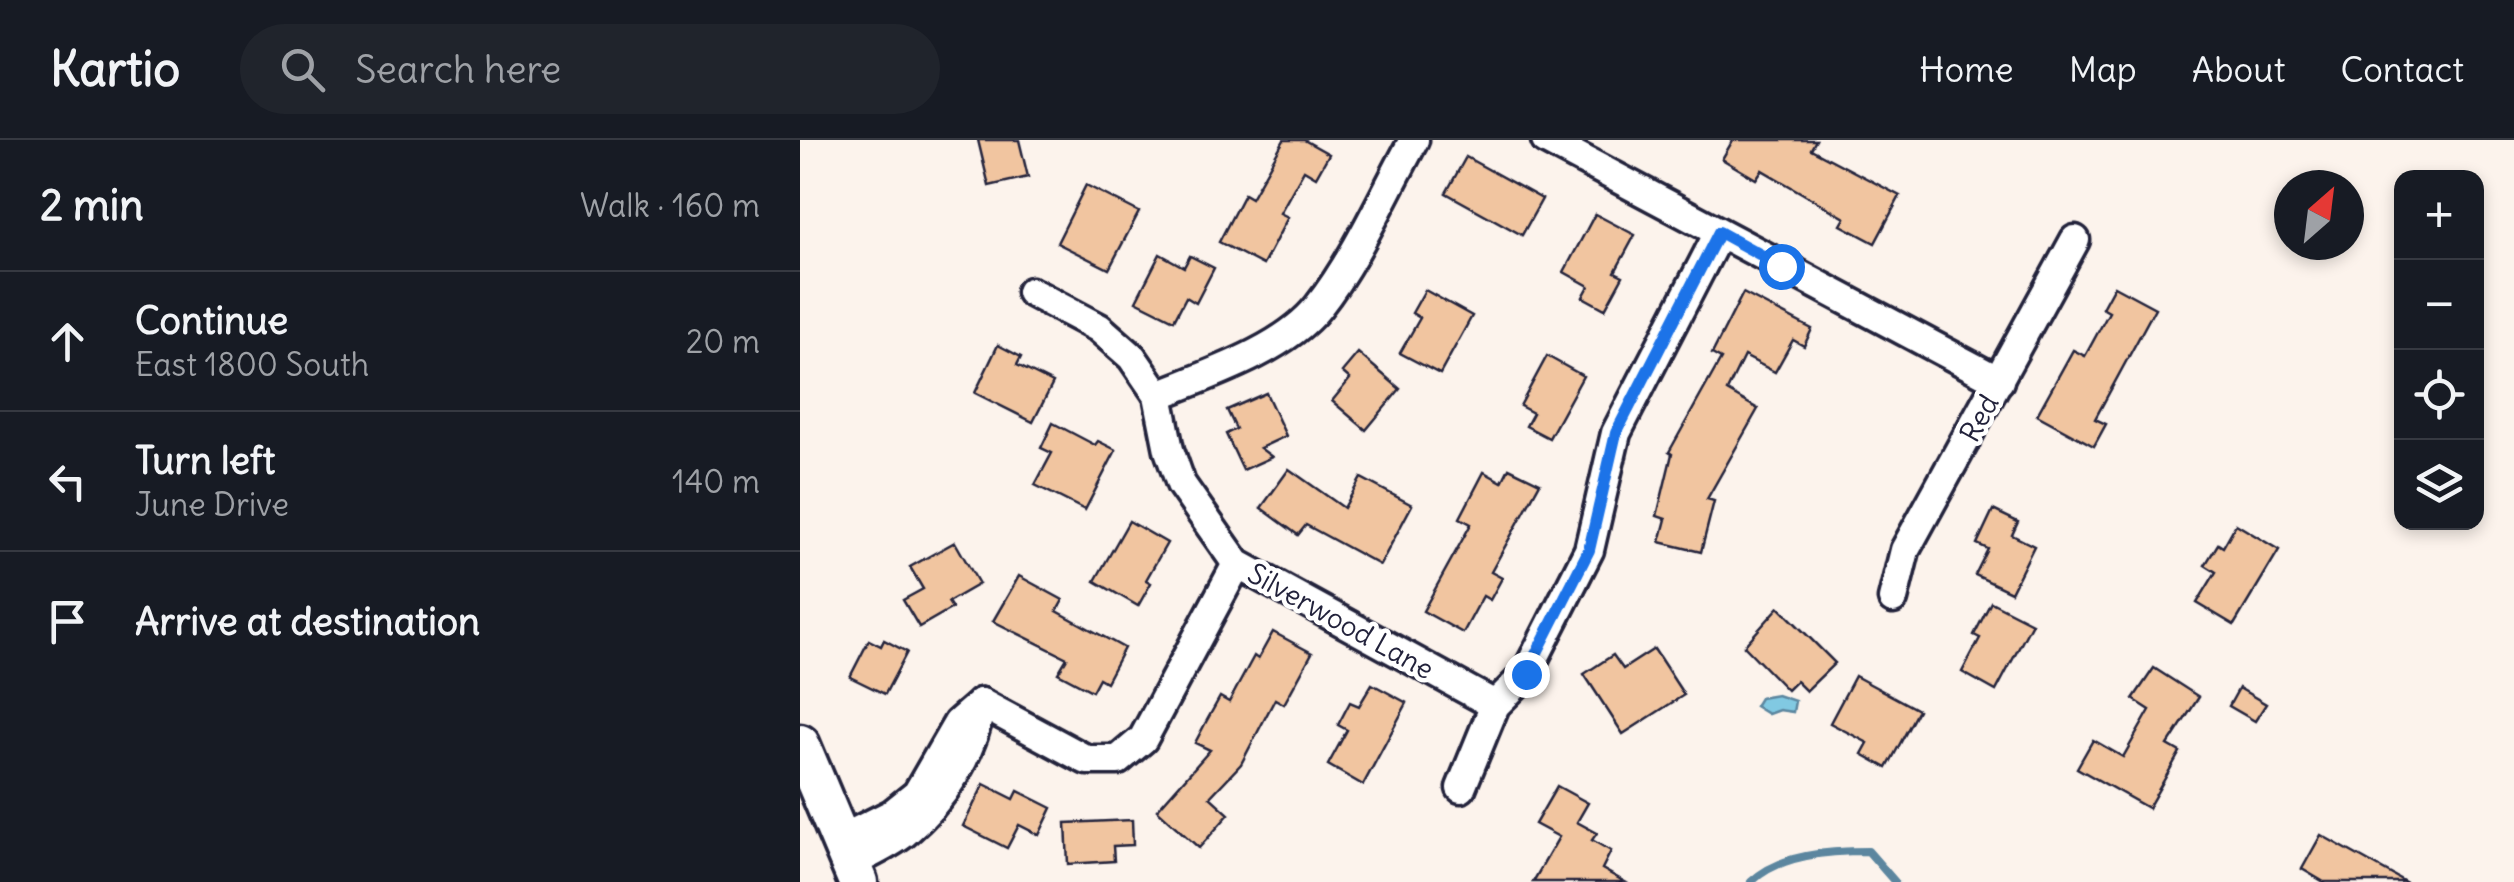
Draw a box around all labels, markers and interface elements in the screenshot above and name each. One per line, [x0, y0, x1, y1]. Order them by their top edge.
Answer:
search box [240, 24, 940, 114]
text: Kartio [50, 39, 180, 99]
icon: search [275, 42, 330, 97]
text: Search here [355, 46, 561, 93]
text: Home [1919, 47, 2014, 91]
text: Map [2069, 47, 2137, 91]
text: About [2192, 47, 2285, 91]
text: Contact [2340, 47, 2464, 91]
north arrow [2274, 170, 2364, 260]
map controls [2394, 170, 2484, 530]
button: + [2394, 170, 2484, 260]
text: 2 min [40, 179, 144, 231]
text: Walk · 160 m [580, 185, 760, 226]
route start [1759, 244, 1805, 290]
button: − [2394, 260, 2484, 350]
text: Continue [135, 297, 288, 344]
icon: ahead [40, 314, 95, 369]
text: 20 m [686, 321, 760, 362]
text: East 1800 South [135, 344, 369, 385]
button: locate [2394, 350, 2484, 440]
street label: Red [1951, 388, 2007, 448]
text: Turn left [135, 437, 275, 484]
button: layers [2394, 440, 2484, 530]
icon: left [40, 454, 95, 509]
text: 140 m [672, 461, 760, 502]
text: June Drive [135, 484, 289, 525]
street label: Silverwood Lane [1242, 555, 1440, 687]
icon: arrive [40, 594, 95, 649]
text: Arrive at destination [135, 598, 480, 645]
route end [1504, 652, 1550, 698]

